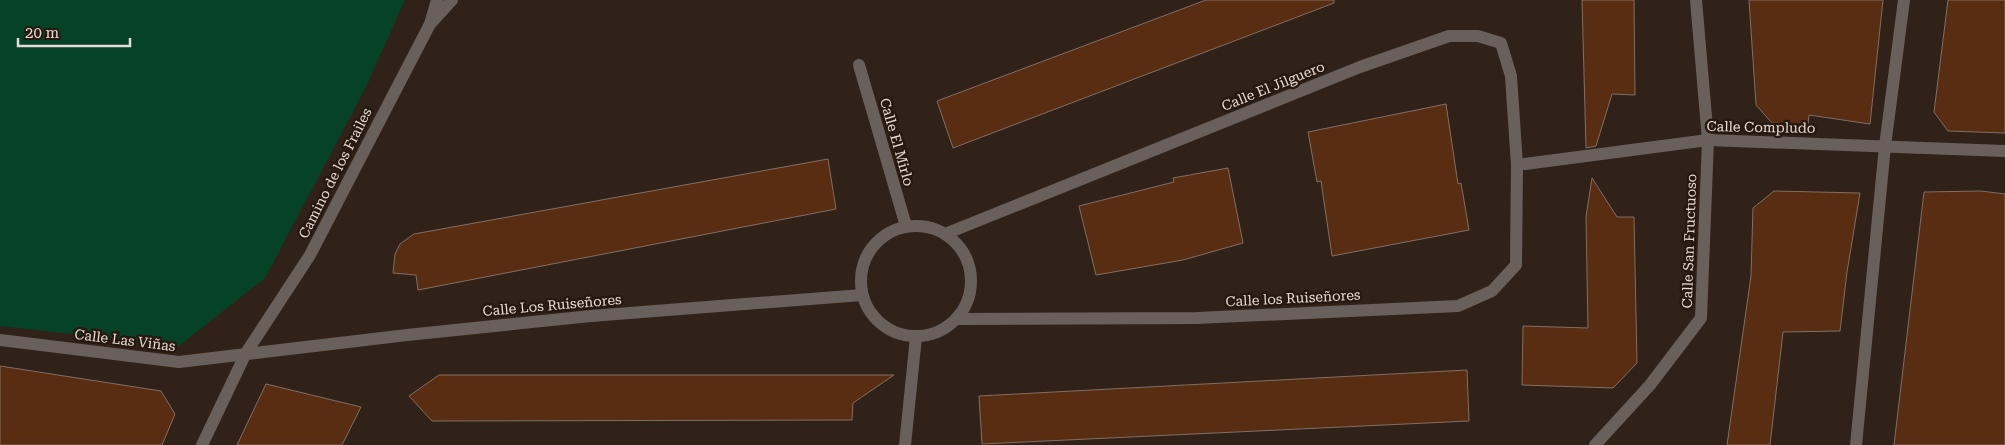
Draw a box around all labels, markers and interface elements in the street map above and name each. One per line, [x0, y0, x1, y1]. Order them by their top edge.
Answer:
scale bar [18, 15, 130, 47]
text: 20 m [25, 24, 60, 42]
street label: Calle El Jilguero [1219, 58, 1327, 114]
street label: Calle El Mirlo [877, 96, 917, 188]
street label: Camino de los Frailes [295, 105, 375, 241]
street label: Calle Compludo [1706, 118, 1816, 136]
street label: Calle San Fructuoso [1679, 173, 1699, 309]
street label: Calle los Ruiseñores [1225, 286, 1361, 310]
street label: Calle Los Ruiseñores [482, 291, 623, 319]
street label: Calle Las Viñas [74, 326, 177, 354]

